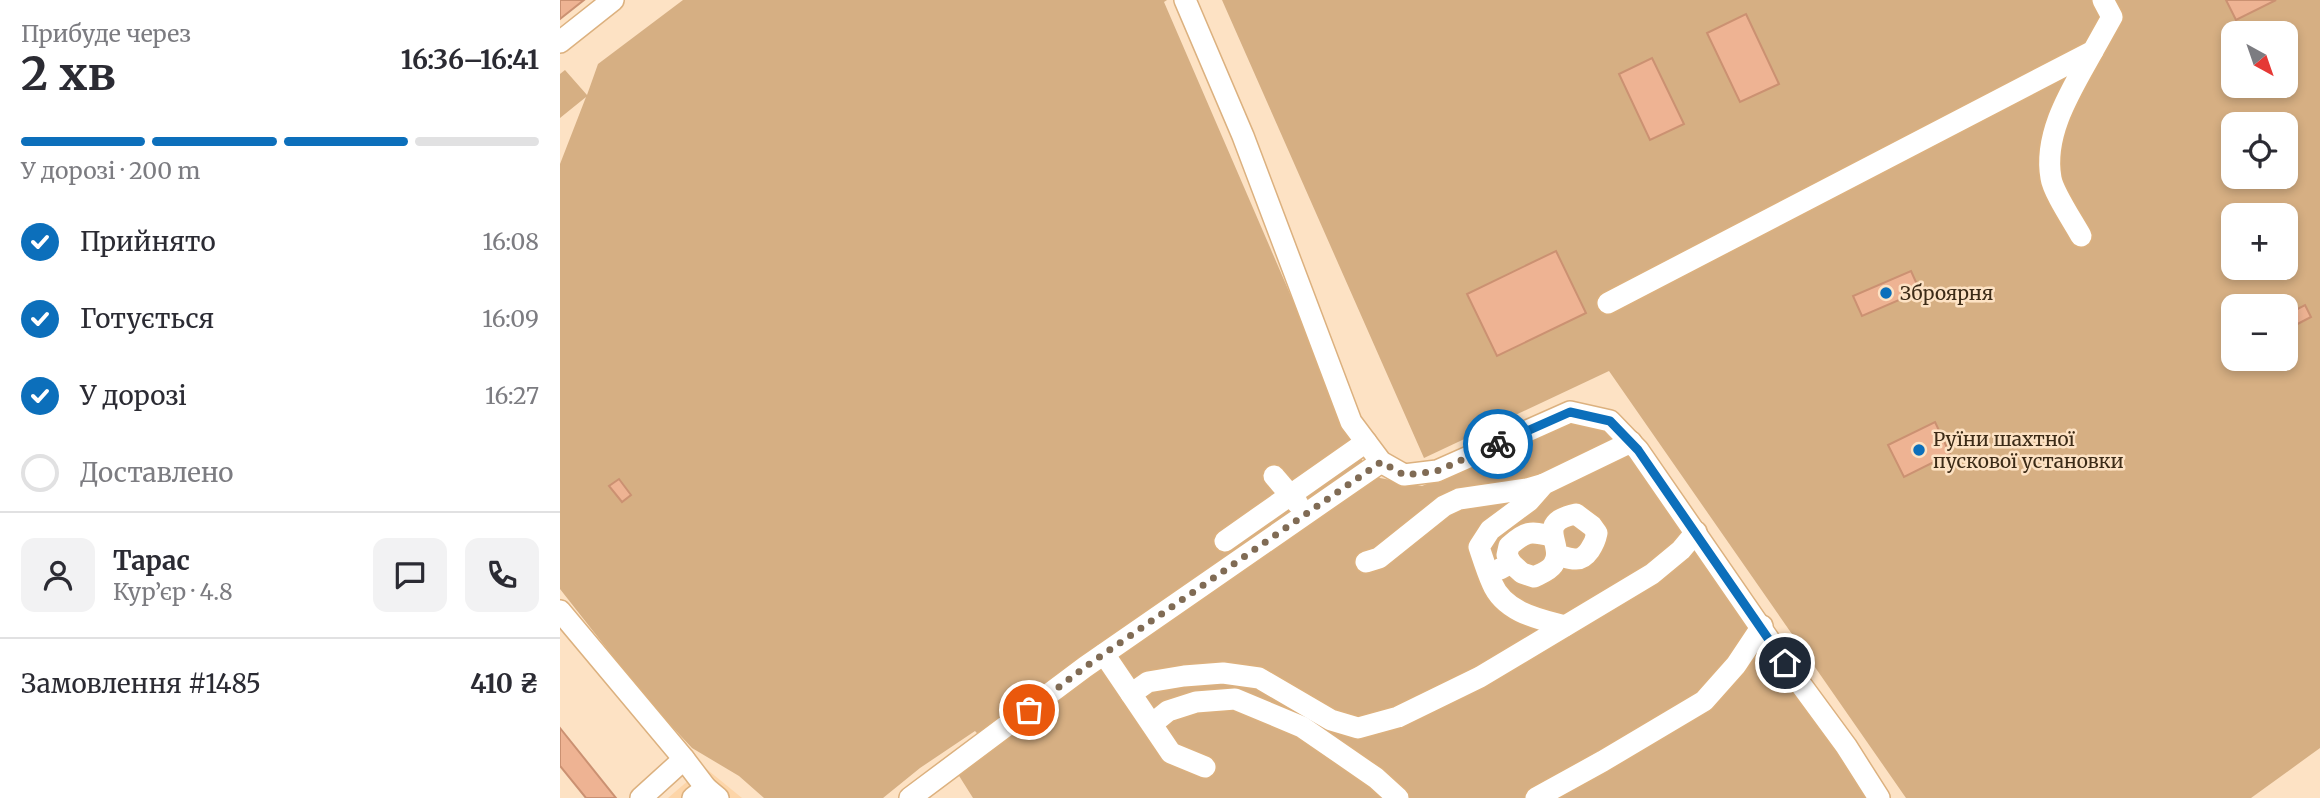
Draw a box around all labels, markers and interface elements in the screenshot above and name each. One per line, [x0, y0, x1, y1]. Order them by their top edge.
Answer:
text: Прибуде через [21, 19, 191, 48]
north arrow [2221, 21, 2298, 98]
map controls [2221, 21, 2298, 371]
text: 16:36–16:41 [401, 43, 539, 76]
text: 2 хв [21, 45, 116, 103]
button: locate [2221, 112, 2298, 189]
text: У дорозі · 200 m [21, 156, 200, 185]
button: + [2221, 203, 2298, 280]
icon: check [21, 223, 59, 261]
text: Прийнято [80, 225, 216, 258]
text: 16:08 [483, 227, 539, 256]
place label: Зброярня [1900, 281, 1993, 305]
marker: Зброярня [1878, 285, 1894, 301]
button: − [2221, 294, 2298, 371]
icon: check [21, 300, 59, 338]
text: Готується [80, 302, 214, 335]
text: 16:09 [482, 304, 539, 333]
icon: check [21, 377, 59, 415]
text: У дорозі [80, 379, 187, 412]
text: 16:27 [485, 381, 539, 410]
courier [1463, 409, 1533, 479]
icon: bike [1479, 425, 1517, 463]
place label: Руїни шахтної пускової установки [1933, 427, 2124, 473]
marker: Руїни шахтної пускової установки [1911, 442, 1927, 458]
text: Доставлено [80, 456, 234, 489]
button: person [21, 538, 95, 612]
button: chat [373, 538, 447, 612]
button: phone [465, 538, 539, 612]
text: Тарас [113, 544, 190, 577]
text: Кур’єр · 4.8 [113, 577, 233, 606]
pin [1755, 633, 1815, 693]
icon: home [1766, 644, 1804, 682]
text: Замовлення #1485 [21, 667, 261, 700]
text: 410 ₴ [470, 667, 539, 700]
pin [999, 680, 1059, 740]
icon: bag [1010, 691, 1048, 729]

